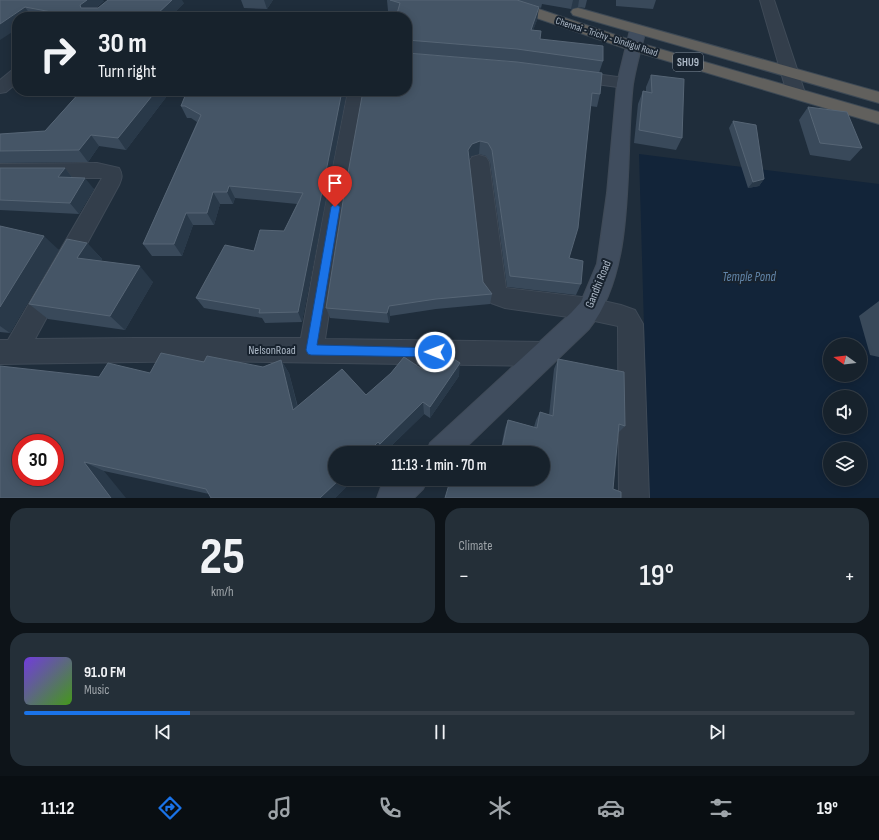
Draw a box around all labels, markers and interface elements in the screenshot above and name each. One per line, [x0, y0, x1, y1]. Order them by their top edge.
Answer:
street label: Chennai - Trichy - Dindigul Road [554, 15, 659, 59]
text: 30 m [98, 27, 147, 60]
icon: right [32, 28, 84, 80]
road number: SHU9 [673, 53, 703, 71]
text: Turn right [98, 61, 156, 82]
pin [318, 166, 352, 207]
icon: arrive [324, 172, 346, 194]
street label: Gandhi Road [582, 258, 615, 310]
water label: Temple Pond [722, 269, 777, 285]
position arrow [414, 331, 456, 373]
north arrow [823, 338, 867, 382]
map controls [823, 338, 867, 486]
street label: NelsonRoad [248, 343, 296, 358]
button: sound [823, 390, 867, 434]
speed limit sign: 30 [12, 434, 64, 486]
button: layers [823, 442, 867, 486]
text: 11:13 · 1 min · 70 m [391, 456, 487, 475]
text: 25 [199, 526, 245, 589]
text: Climate [459, 538, 492, 554]
text: 19° [640, 558, 674, 594]
text: − [459, 563, 469, 590]
text: + [844, 563, 855, 590]
text: km/h [211, 584, 233, 600]
text: 91.0 FM [84, 663, 126, 682]
text: Music [84, 682, 109, 698]
icon: previous [152, 721, 174, 743]
icon: pause [429, 721, 451, 743]
icon: next [706, 721, 728, 743]
icon: directions [156, 794, 184, 822]
icon: music [266, 794, 294, 822]
icon: phone [376, 794, 404, 822]
icon: climate [486, 794, 514, 822]
icon: car [597, 794, 625, 822]
icon: filters [707, 794, 735, 822]
text: 11:12 [41, 798, 74, 819]
text: 19° [817, 798, 838, 819]

